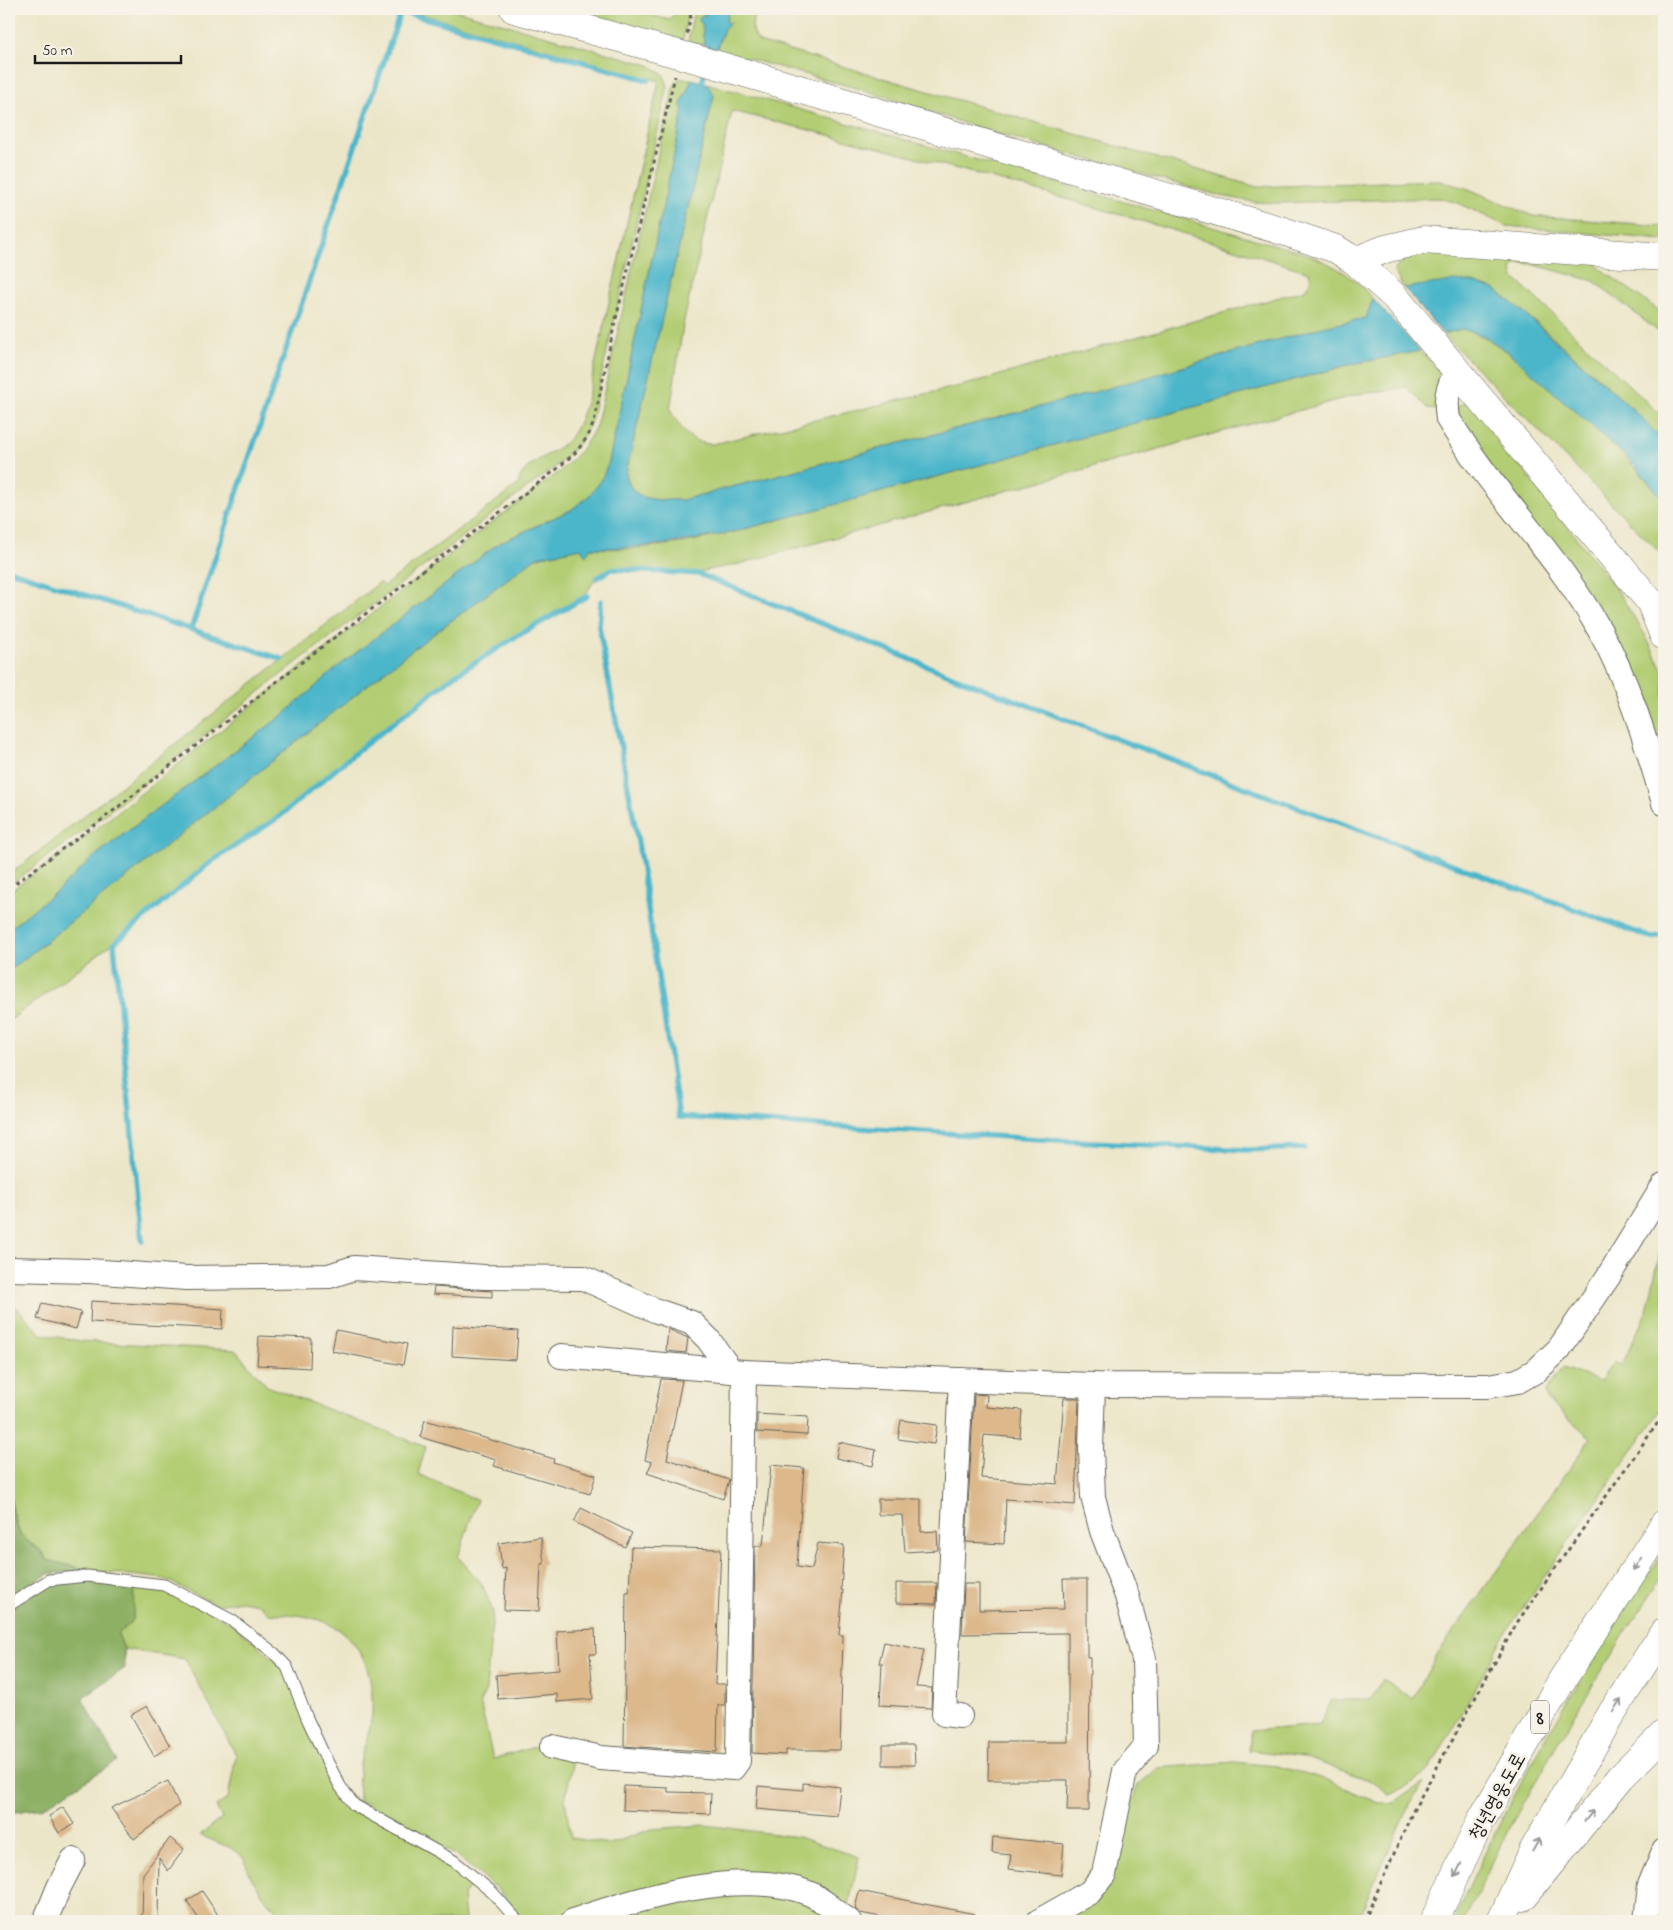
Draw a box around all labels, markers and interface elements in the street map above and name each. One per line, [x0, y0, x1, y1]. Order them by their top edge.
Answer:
scale bar [35, 32, 181, 64]
text: 50 m [42, 40, 73, 62]
one-way arrow [1631, 1556, 1641, 1570]
one-way arrow [1613, 1698, 1623, 1712]
road number: 8 [1531, 1700, 1549, 1734]
street label: 청년영웅도로 [1462, 1748, 1534, 1846]
one-way arrow [1583, 1810, 1594, 1823]
one-way arrow [1531, 1838, 1541, 1853]
one-way arrow [1452, 1862, 1462, 1877]

